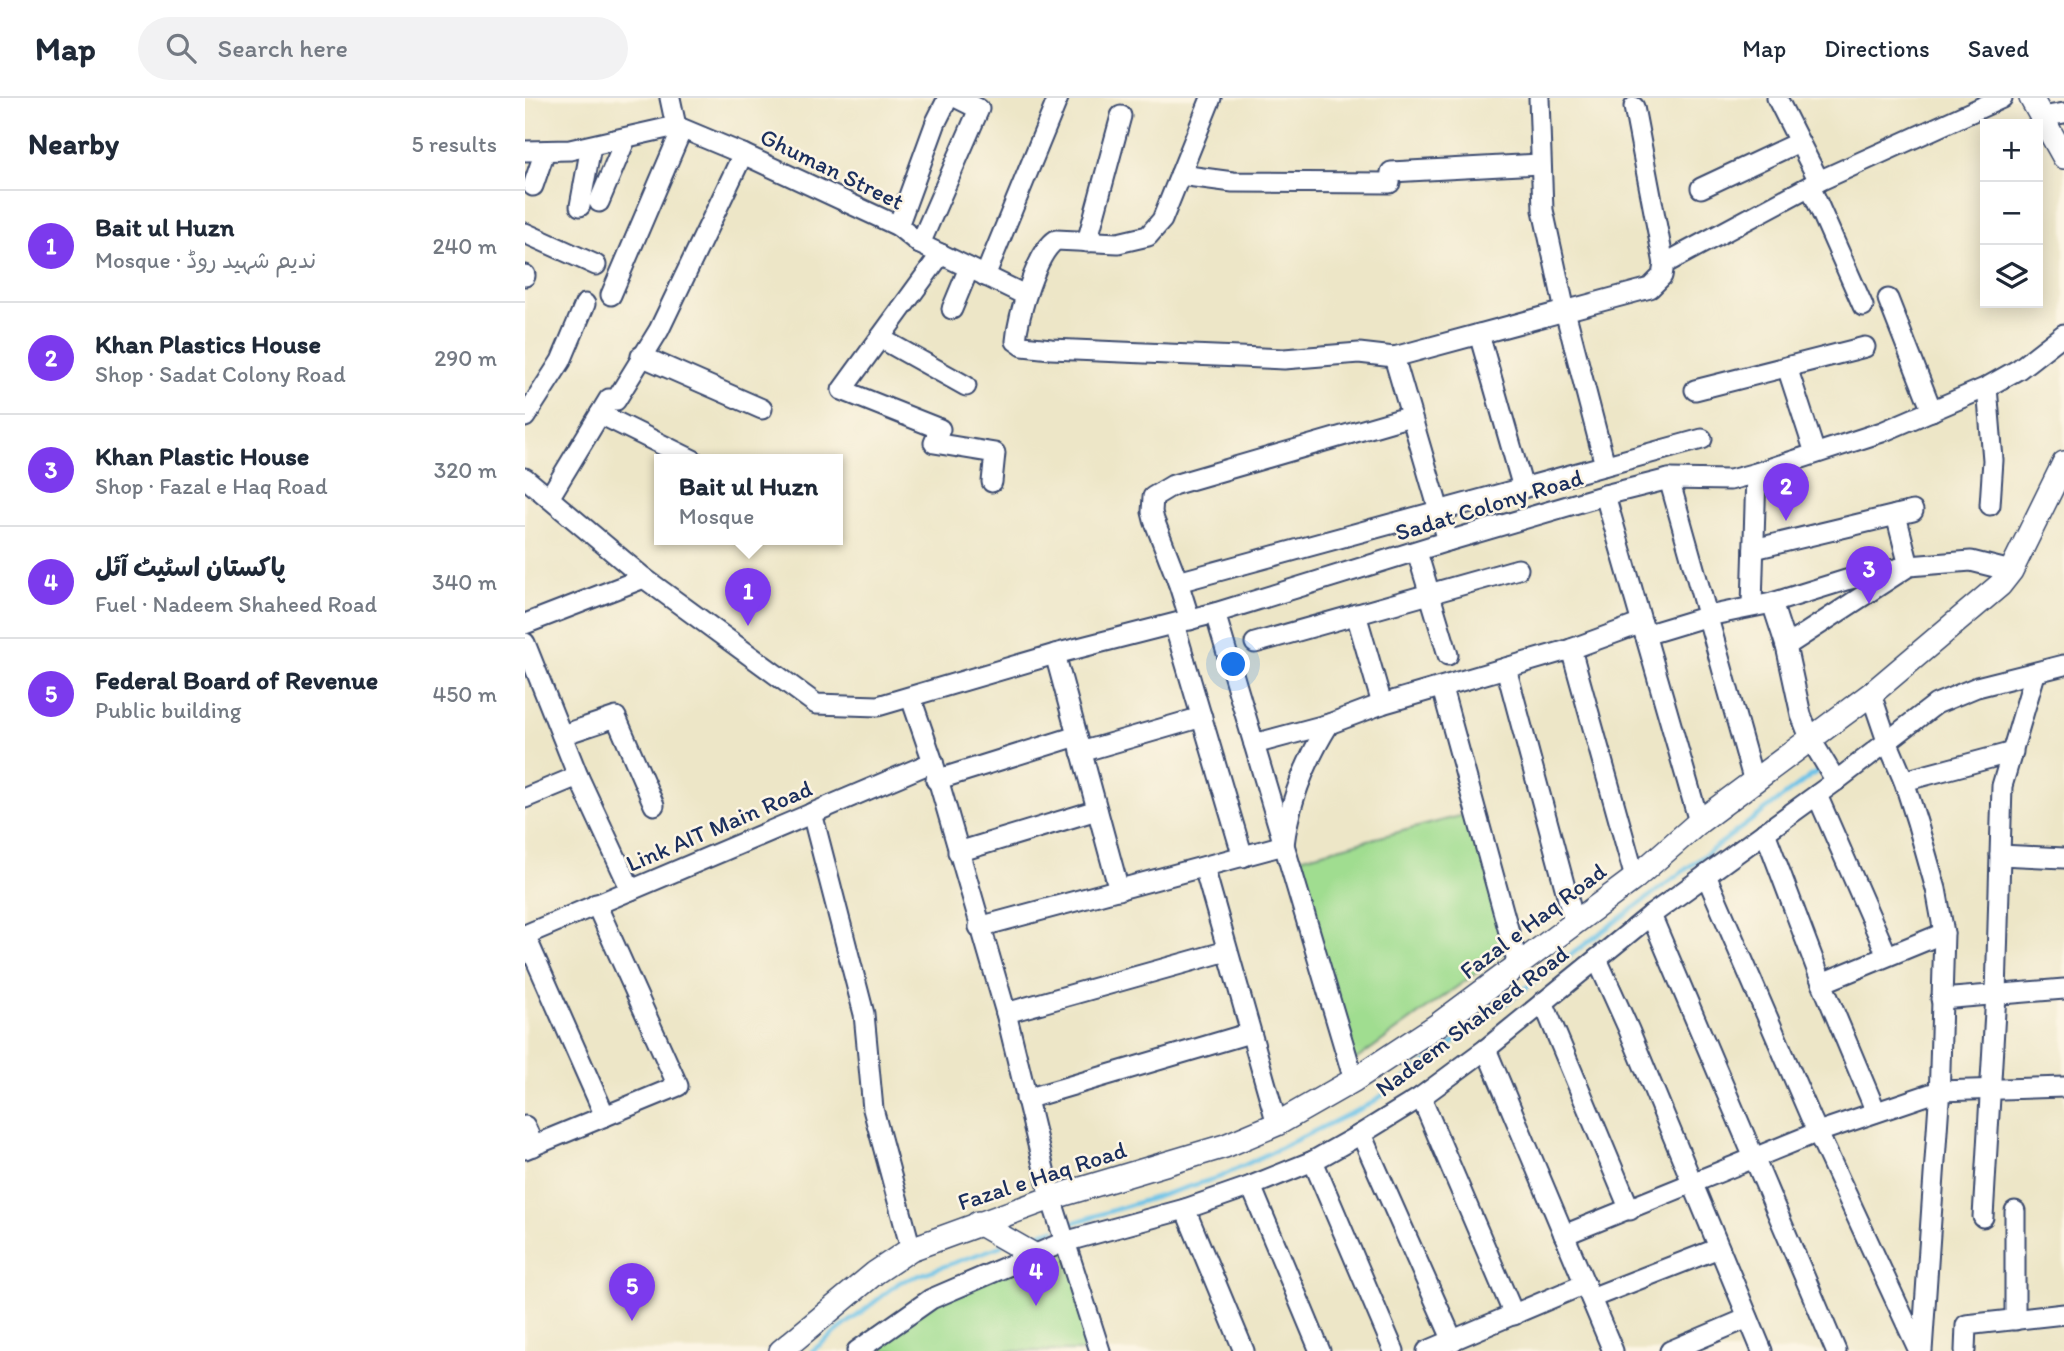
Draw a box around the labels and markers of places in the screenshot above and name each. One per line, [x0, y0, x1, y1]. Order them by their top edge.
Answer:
pin: 2 [1763, 463, 1809, 521]
pin: 3 [1846, 546, 1892, 604]
pin: 1 [725, 568, 771, 626]
pin: 4 [1013, 1248, 1059, 1306]
pin: 5 [609, 1263, 655, 1321]

